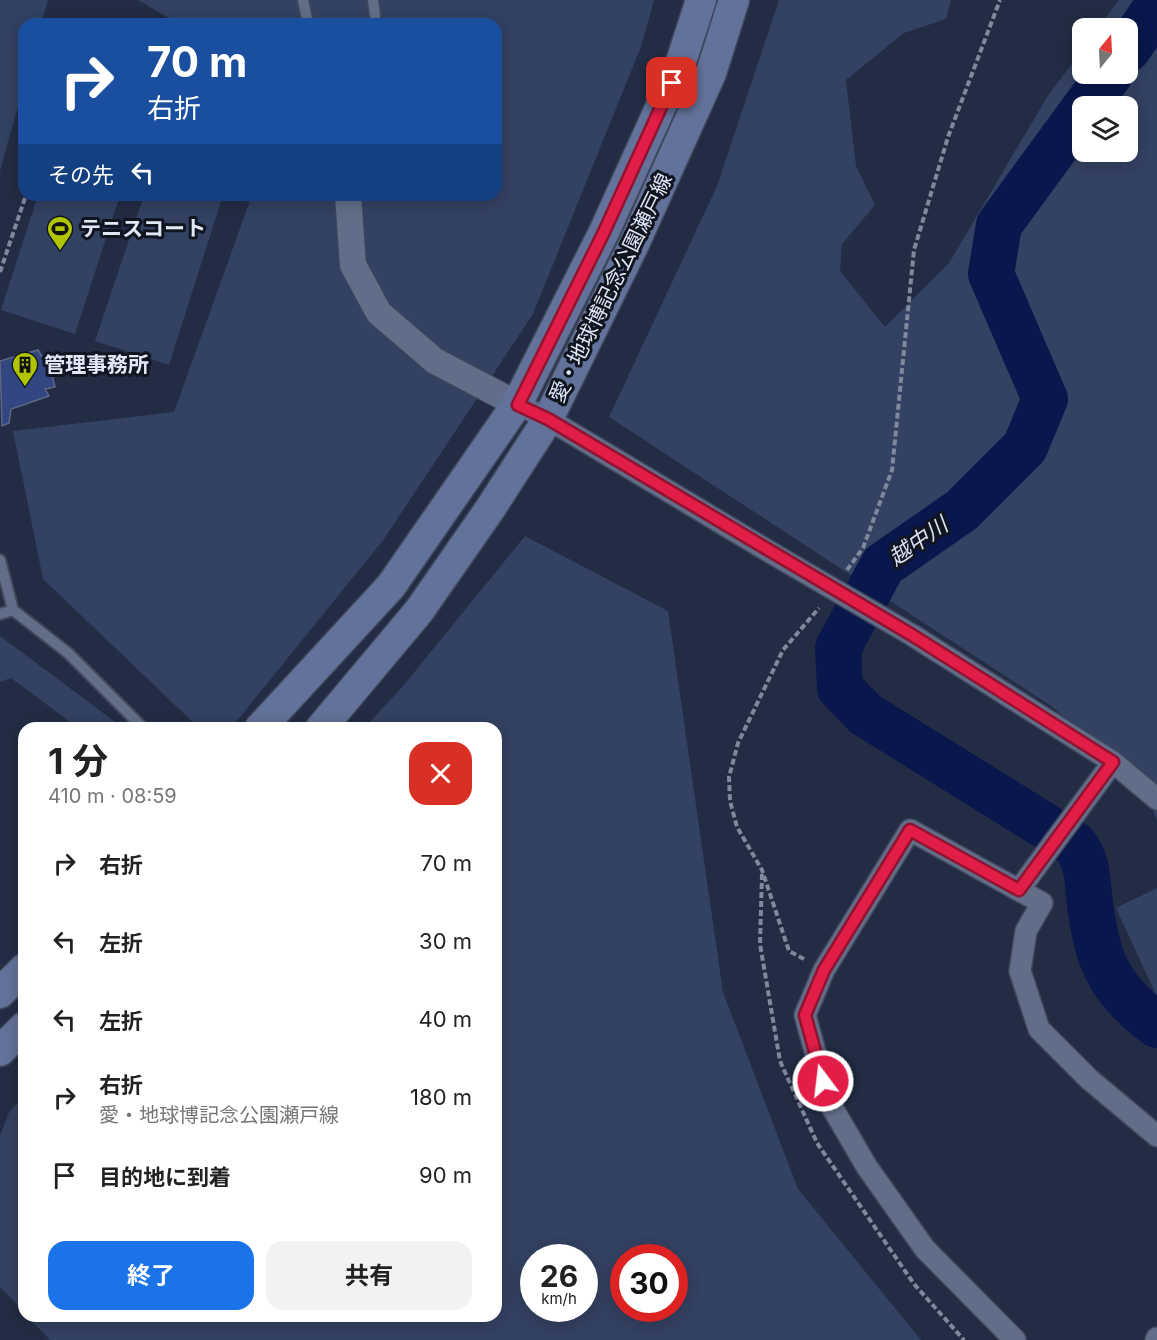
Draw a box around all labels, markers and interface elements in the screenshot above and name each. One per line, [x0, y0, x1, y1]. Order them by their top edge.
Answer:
north arrow [1072, 18, 1138, 84]
map controls [1072, 18, 1138, 162]
text: 70 m [147, 36, 247, 87]
icon: right [48, 42, 126, 120]
pin [646, 57, 697, 108]
icon: arrive [655, 66, 688, 99]
text: 右折 [147, 92, 201, 125]
button: layers [1072, 96, 1138, 162]
icon: left [126, 156, 159, 189]
text: その先 [48, 162, 114, 188]
street label: 愛・地球博記念公園瀬戸線 [544, 169, 677, 407]
sports icon: テニスコート [45, 214, 75, 252]
place label: テニスコート [80, 216, 206, 241]
building icon: 管理事務所 [10, 350, 40, 388]
place label: 管理事務所 [44, 352, 149, 377]
water label: 越中川 [884, 510, 954, 571]
text: 1 分 [48, 739, 108, 783]
button: close [409, 742, 472, 805]
text: 410 m · 08:59 [48, 784, 177, 808]
icon: right [48, 847, 81, 880]
text: 70 m [421, 850, 472, 876]
text: 右折 [99, 852, 143, 878]
icon: left [48, 925, 81, 958]
text: 30 m [419, 928, 472, 954]
text: 左折 [99, 930, 143, 956]
icon: left [48, 1003, 81, 1036]
text: 40 m [418, 1006, 472, 1032]
text: 左折 [99, 1008, 143, 1034]
position arrow [791, 1049, 855, 1113]
text: 右折 [99, 1072, 143, 1098]
icon: right [48, 1081, 81, 1114]
text: 180 m [410, 1084, 472, 1110]
text: 愛・地球博記念公園瀬戸線 [99, 1103, 339, 1127]
icon: arrive [48, 1159, 81, 1192]
text: 90 m [419, 1162, 472, 1188]
text: 目的地に到着 [99, 1164, 231, 1190]
button: 終了 [48, 1241, 254, 1310]
button: 共有 [266, 1241, 472, 1310]
speed limit sign: 30 [610, 1244, 688, 1322]
text: 26 [540, 1258, 578, 1294]
text: km/h [541, 1289, 577, 1308]

